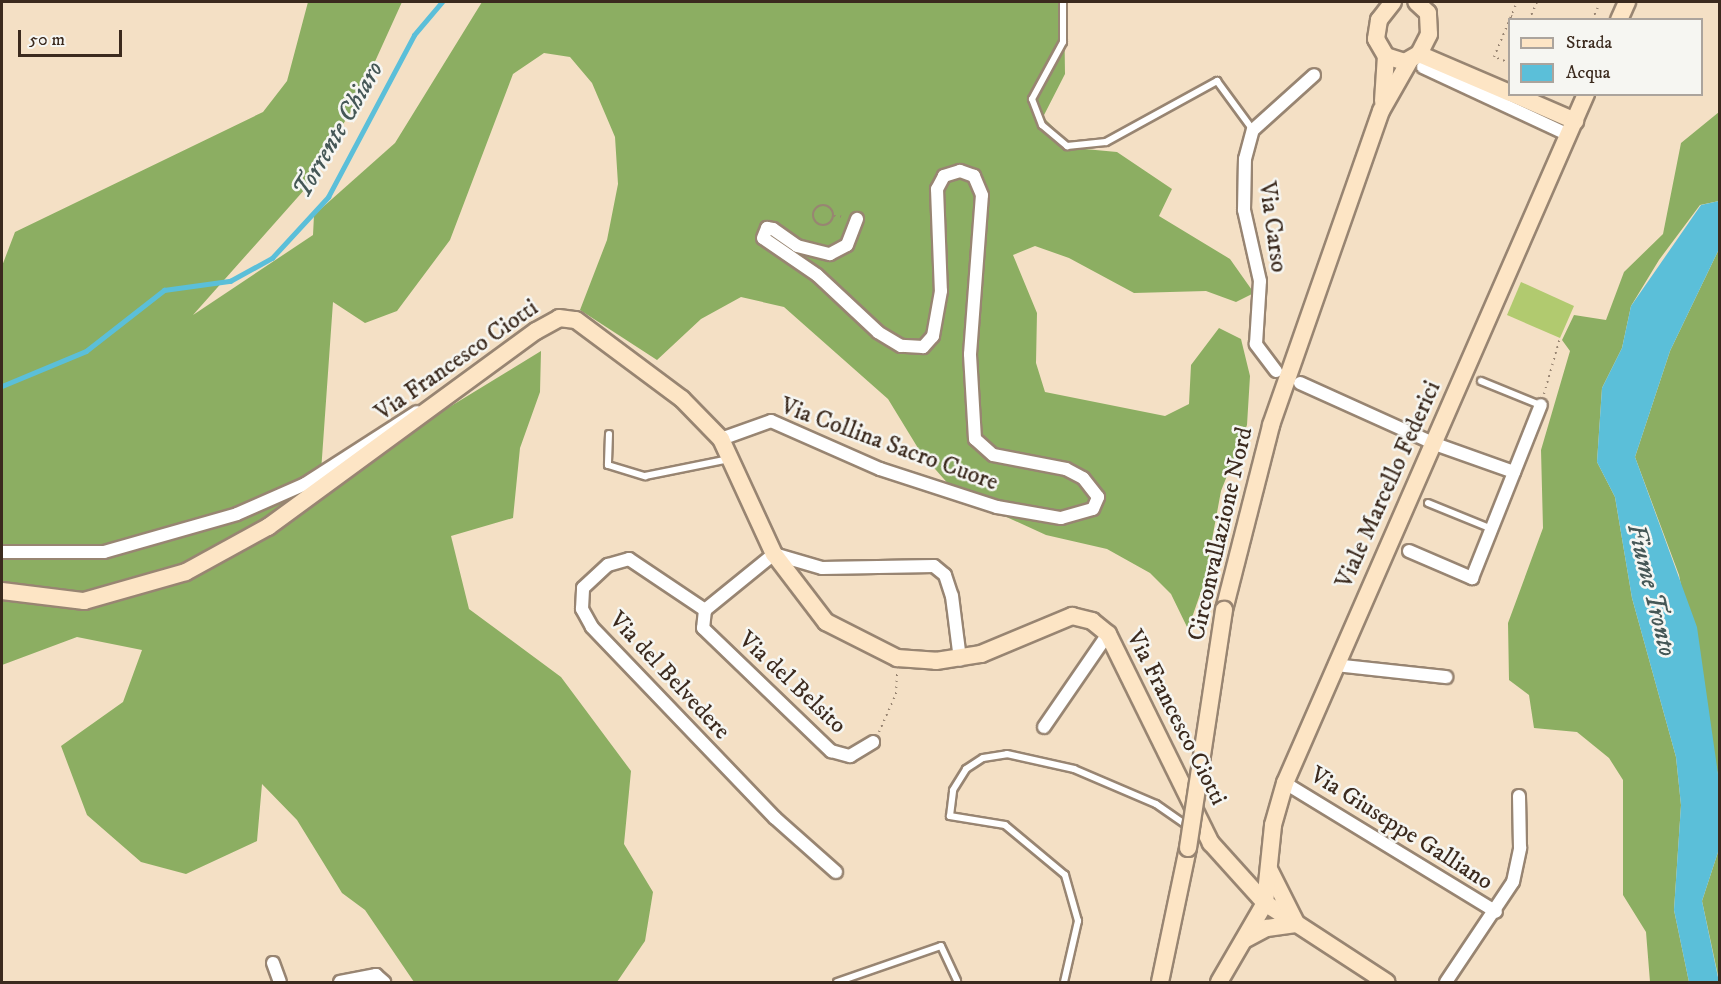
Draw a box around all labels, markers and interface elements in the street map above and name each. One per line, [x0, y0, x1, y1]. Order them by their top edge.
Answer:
scale bar [21, 18, 124, 56]
legend [1508, 18, 1703, 96]
text: 50 m [29, 29, 65, 51]
text: Strada [1566, 32, 1612, 54]
water label: Torrente Chiaro [287, 56, 391, 204]
text: Acqua [1566, 62, 1610, 84]
street label: Via Carso [1251, 180, 1293, 274]
street label: Via Francesco Ciotti [370, 294, 544, 428]
street label: Viale Marcello Federici [1330, 377, 1448, 593]
street label: Via Collina Sacro Cuore [776, 392, 1002, 498]
street label: Circonvallazione Nord [1182, 424, 1260, 644]
water label: Fiume Tronto [1619, 520, 1683, 660]
street label: Via del Belvedere [602, 606, 736, 746]
street label: Via del Belsito [732, 626, 852, 740]
street label: Via Francesco Ciotti [1120, 626, 1232, 810]
street label: Via Giuseppe Galliano [1304, 761, 1498, 897]

